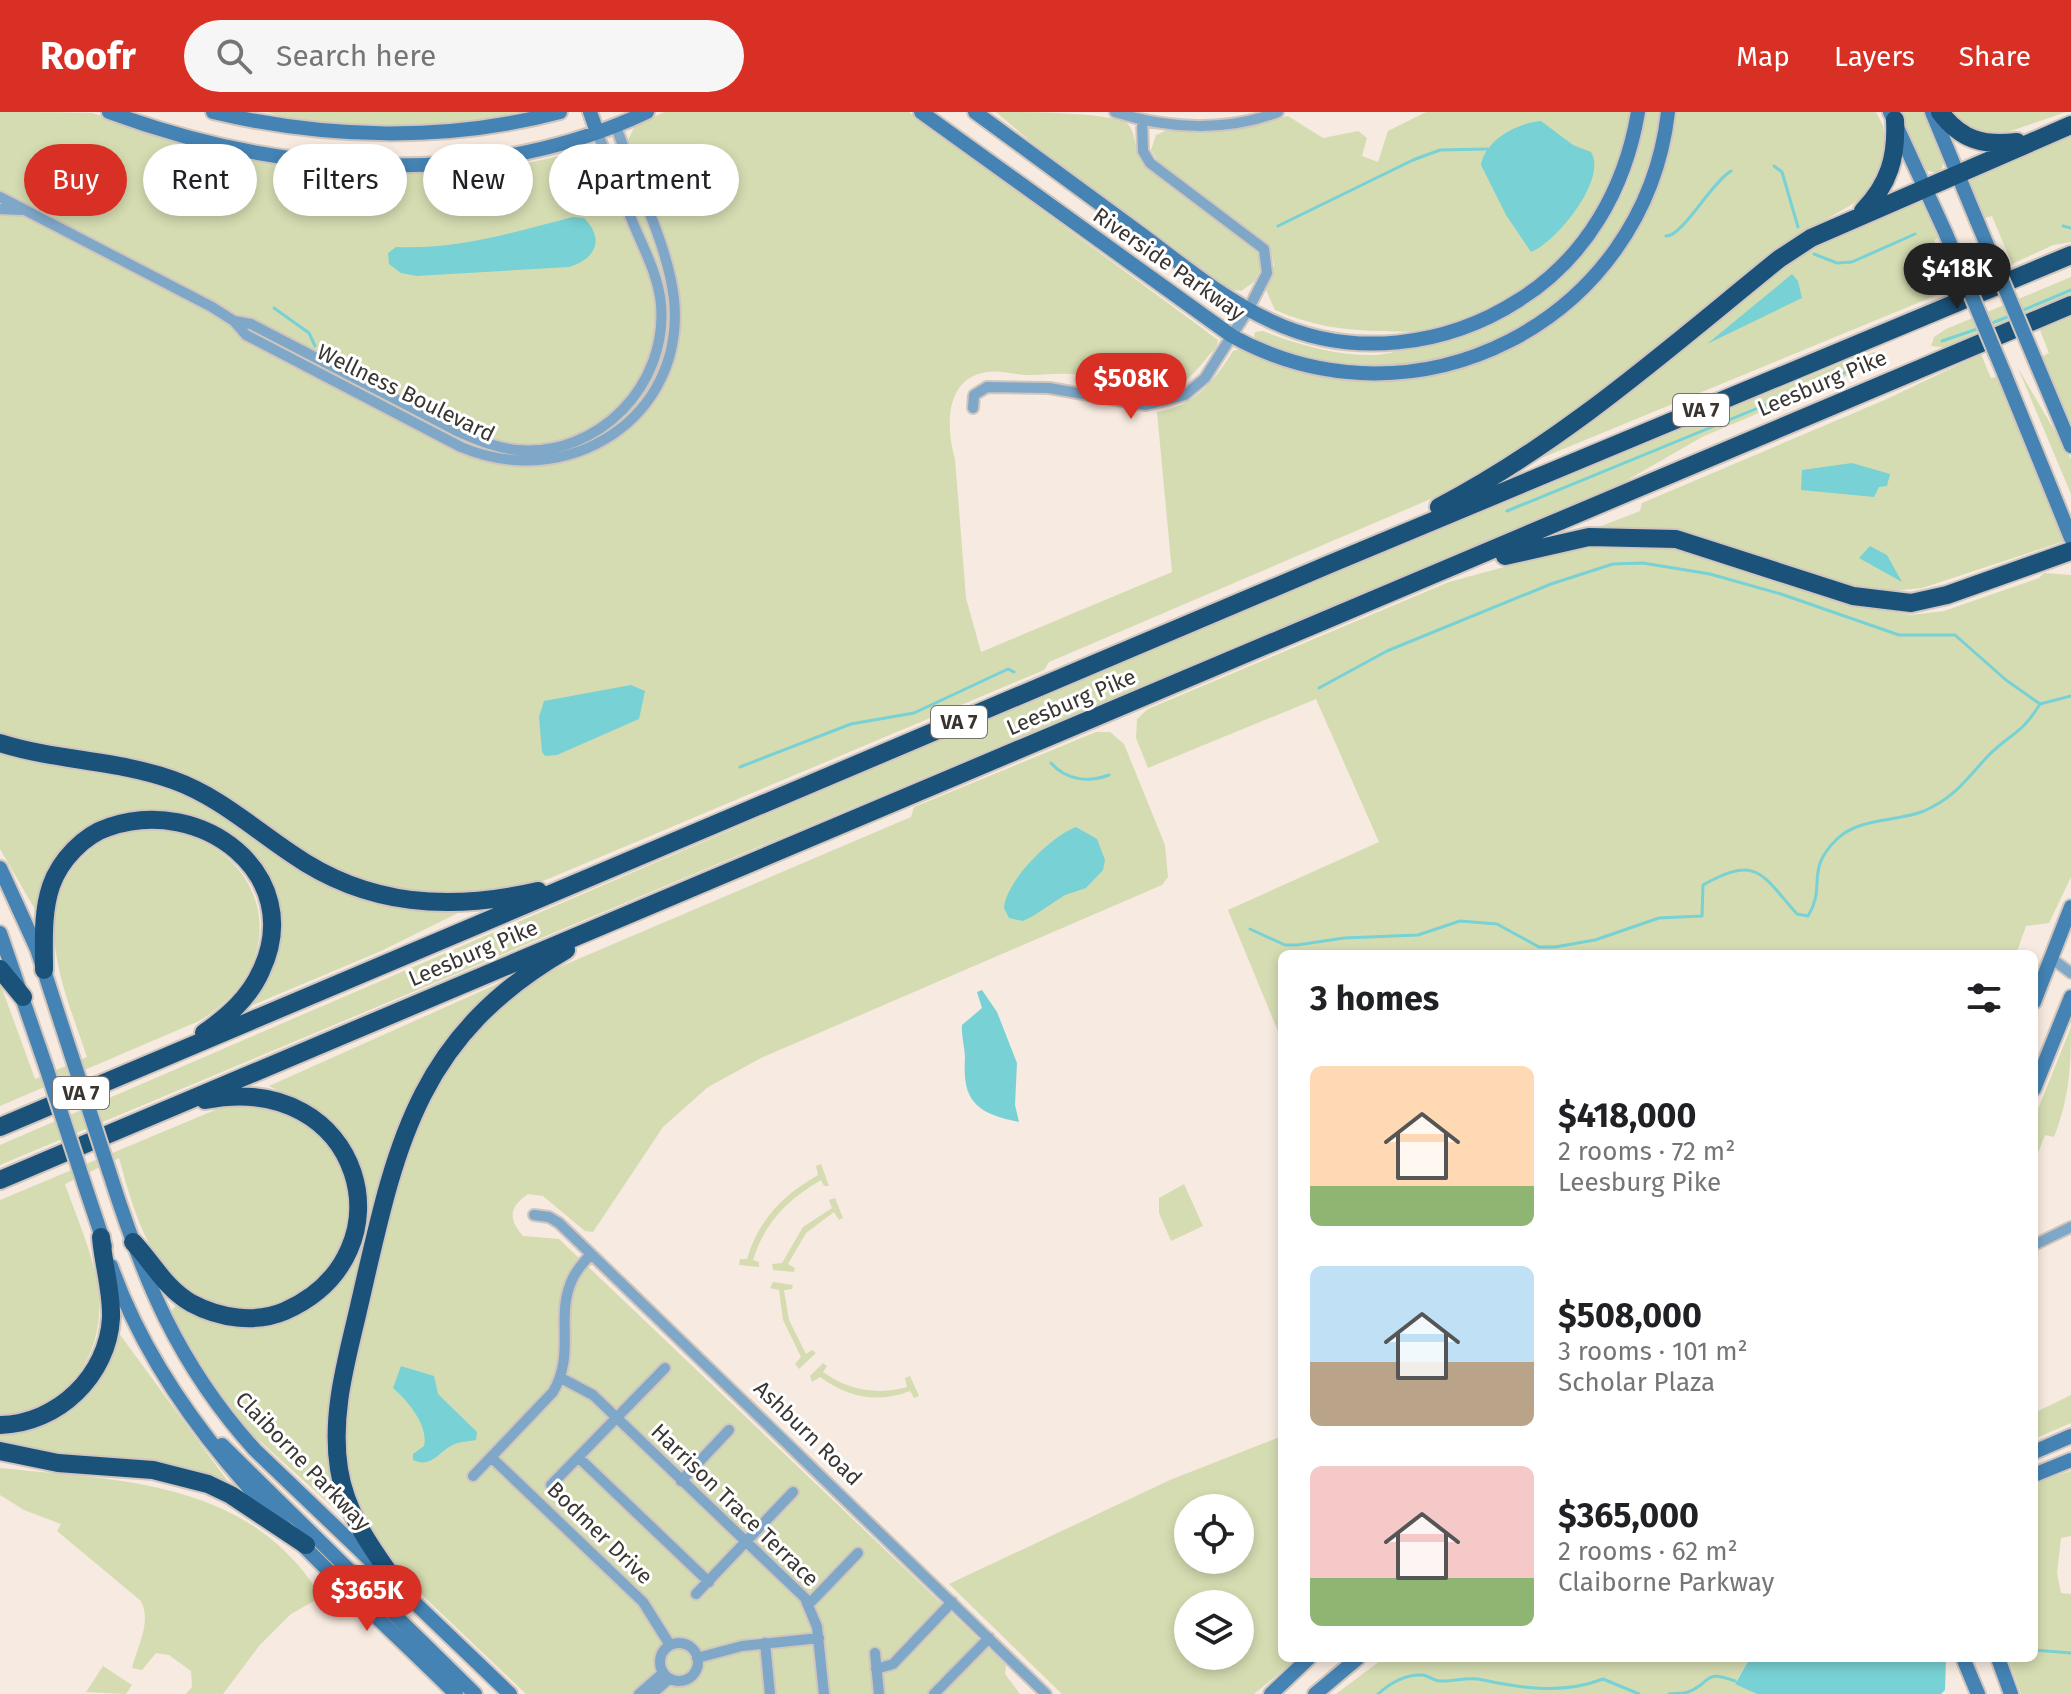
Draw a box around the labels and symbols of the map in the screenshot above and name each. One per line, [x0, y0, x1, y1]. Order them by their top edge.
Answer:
street label: Riverside Parkway [1088, 202, 1250, 327]
pin: $418K [1901, 243, 2013, 311]
street label: Wellness Boulevard [313, 338, 499, 448]
street label: Leesburg Pike [1753, 344, 1891, 422]
pin: $508K [1075, 353, 1187, 421]
road number: VA 7 [1673, 394, 1729, 426]
street label: Leesburg Pike [1002, 663, 1140, 741]
road number: VA 7 [931, 706, 987, 738]
street label: Leesburg Pike [404, 914, 542, 992]
road number: VA 7 [53, 1077, 109, 1109]
street label: Ashburn Road [748, 1375, 868, 1491]
street label: Claiborne Parkway [230, 1386, 376, 1536]
street label: Harrison Trace Terrace [646, 1418, 824, 1592]
street label: Bodmer Drive [542, 1476, 658, 1590]
pin: $365K [311, 1565, 423, 1633]

